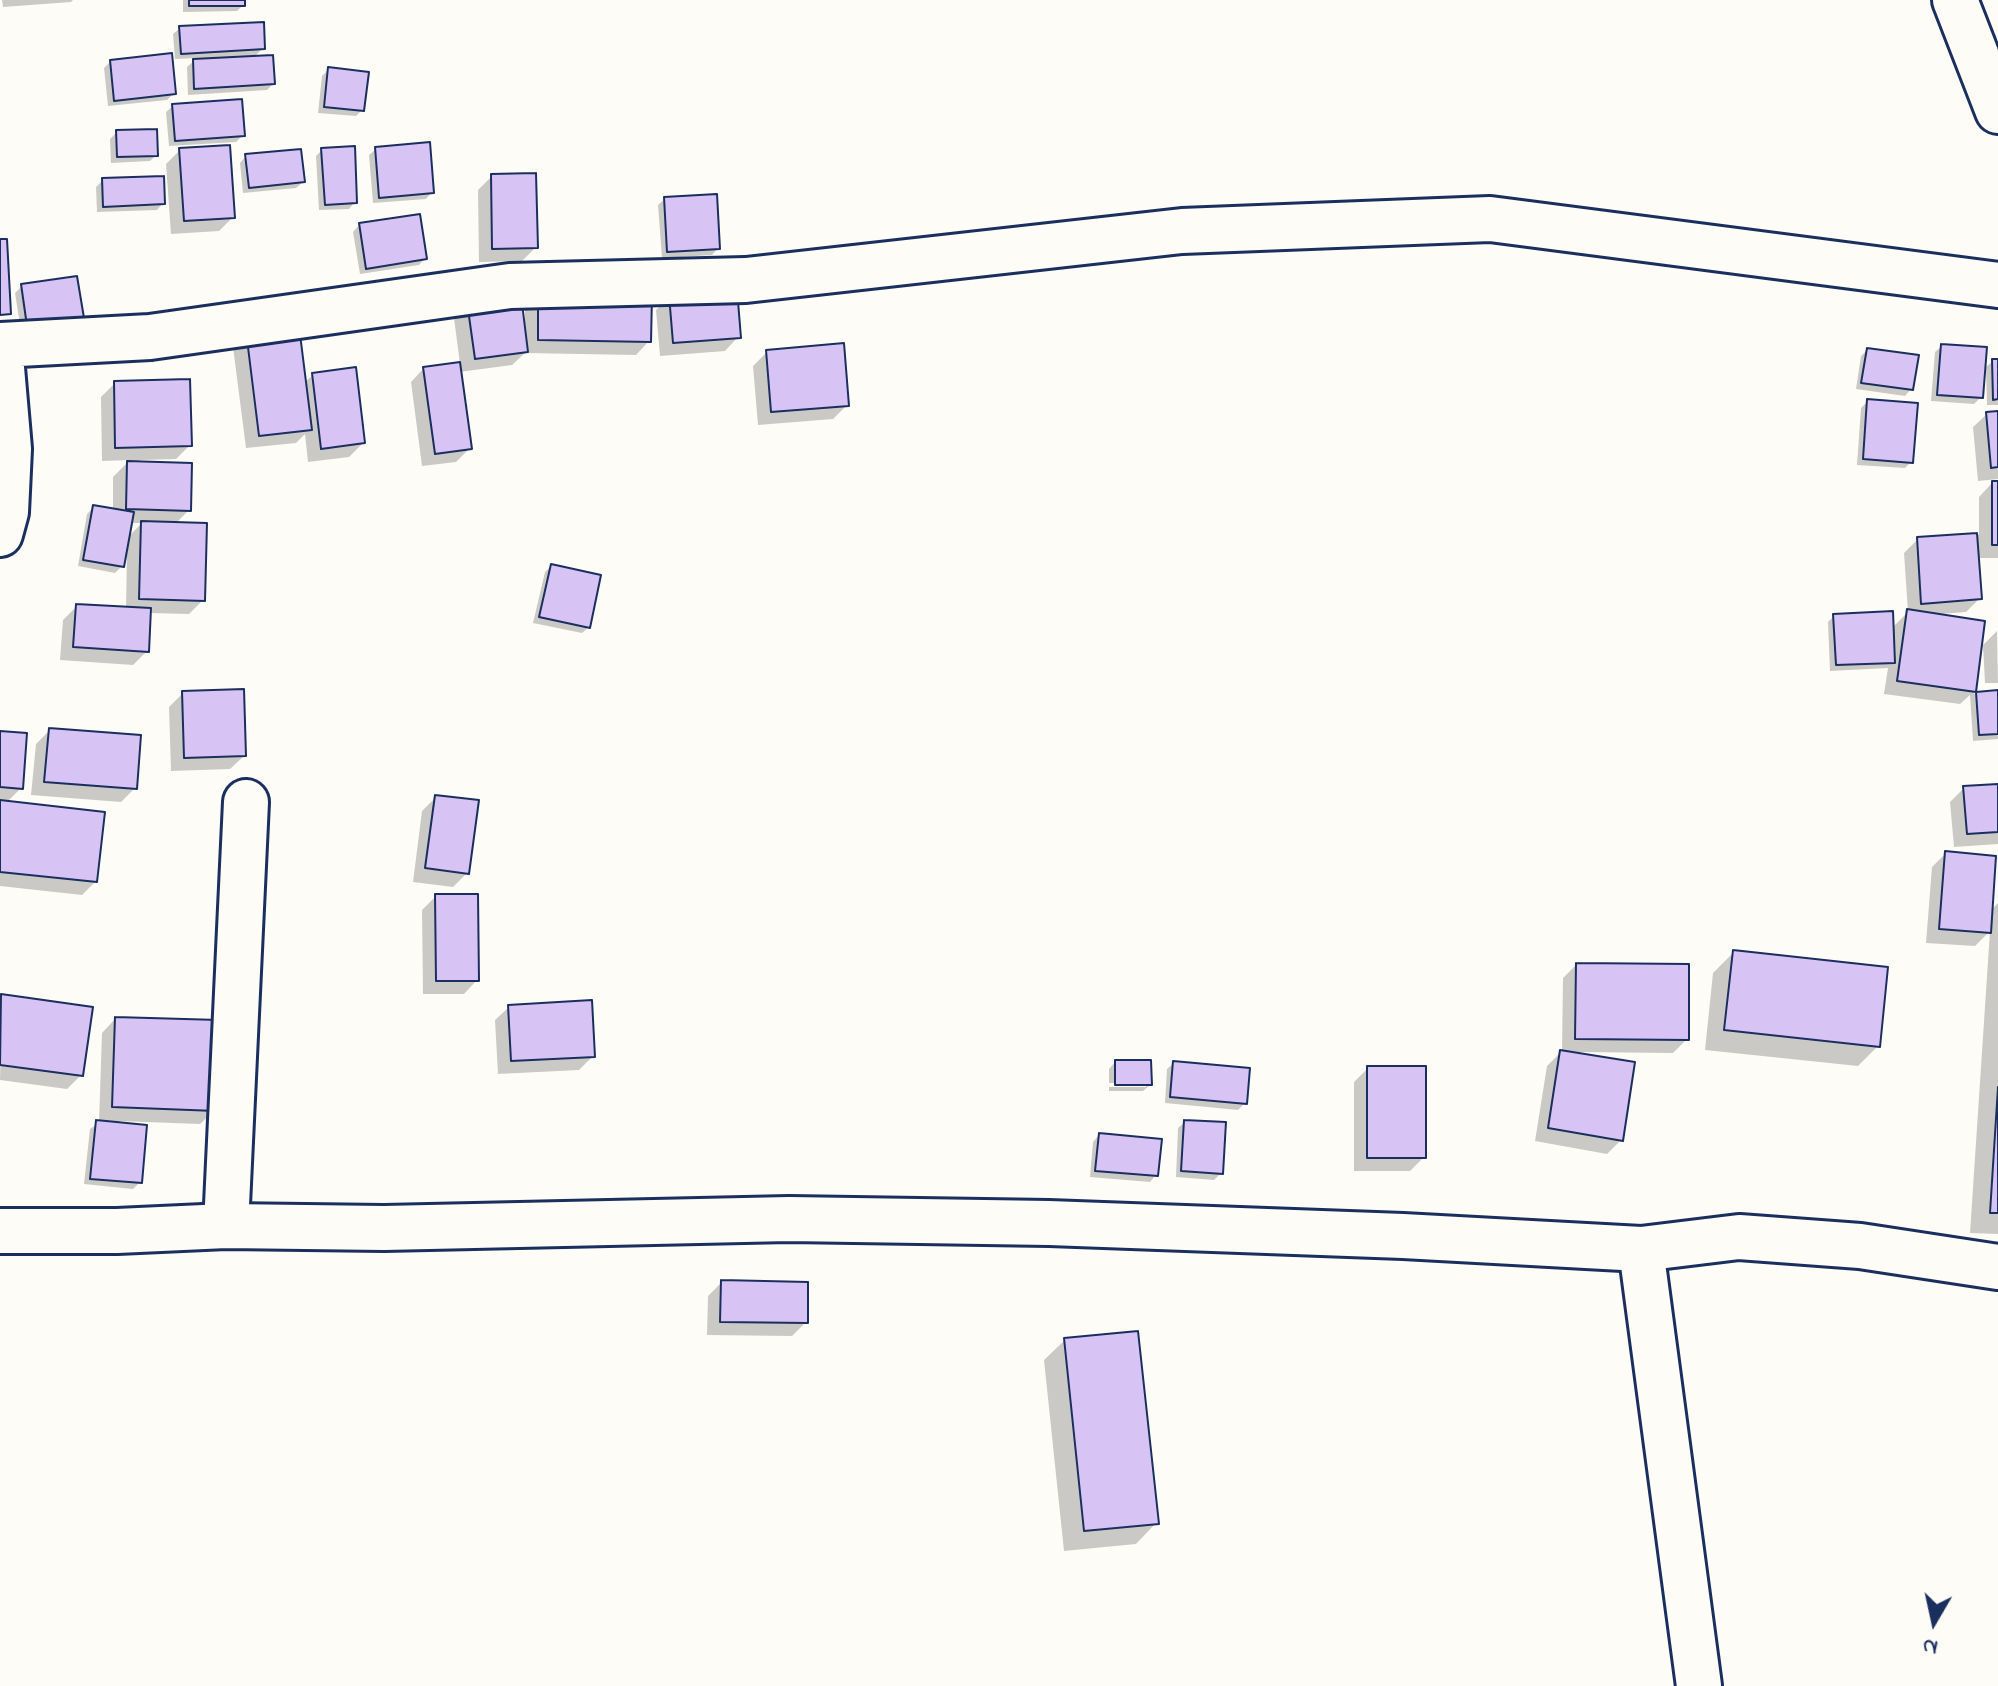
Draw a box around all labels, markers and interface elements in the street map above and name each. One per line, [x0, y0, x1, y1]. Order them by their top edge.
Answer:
north arrow [1894, 1582, 1974, 1662]
text: N [1920, 1629, 1940, 1663]

